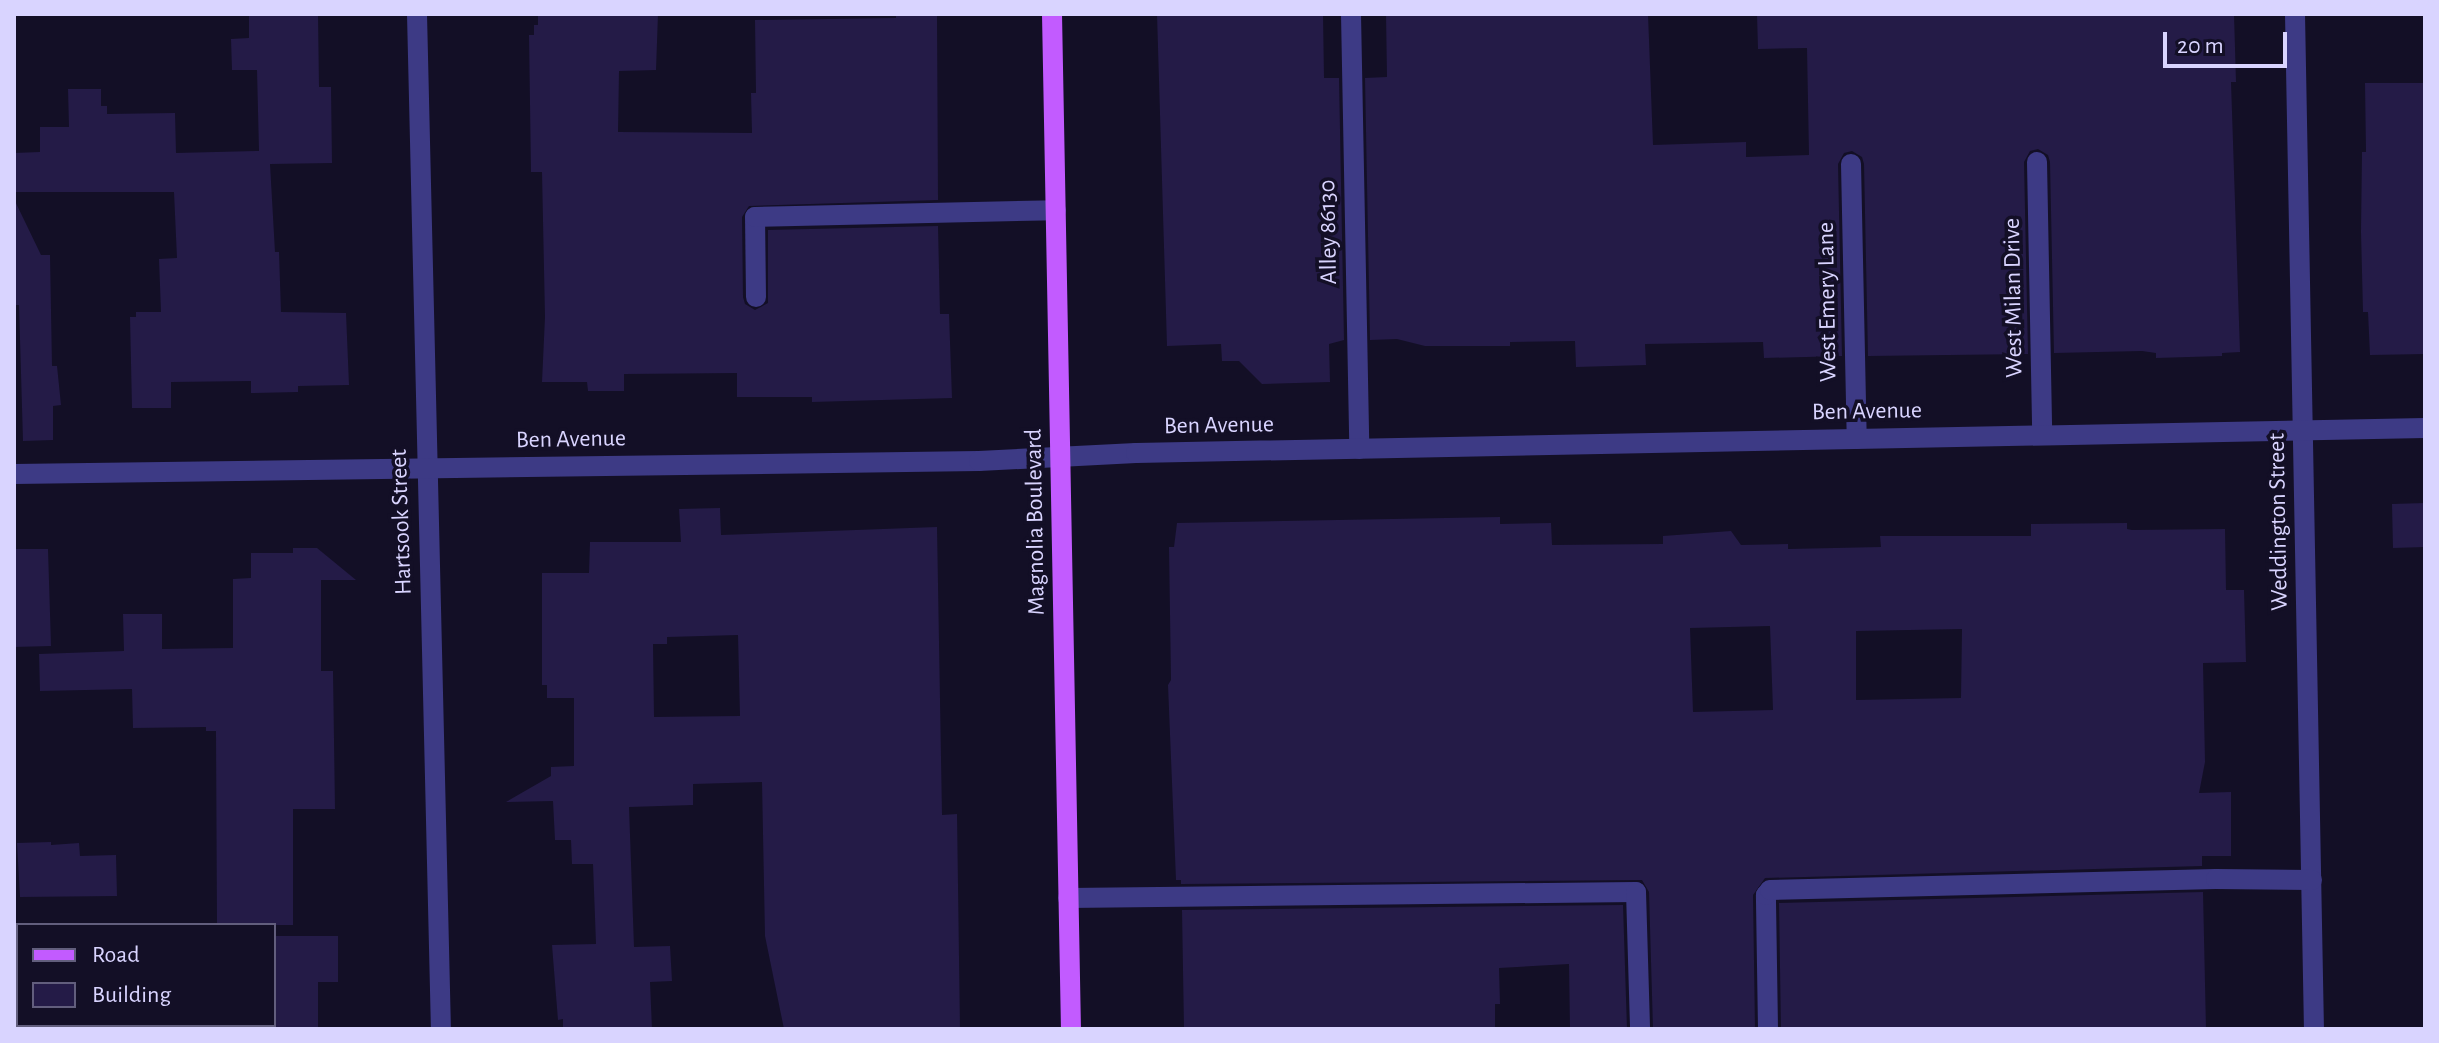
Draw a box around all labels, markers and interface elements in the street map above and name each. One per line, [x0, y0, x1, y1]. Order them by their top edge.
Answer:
scale bar [2167, 16, 2291, 66]
text: 20 m [2177, 34, 2224, 58]
street label: Alley 86130 [1314, 180, 1344, 284]
street label: West Milan Drive [1998, 218, 2030, 378]
street label: West Emery Lane [1812, 222, 1844, 382]
street label: Ben Avenue [1812, 397, 1922, 427]
street label: Ben Avenue [1164, 411, 1274, 441]
street label: Ben Avenue [516, 425, 626, 455]
street label: Magnolia Boulevard [1020, 428, 1052, 616]
street label: Weddington Street [2263, 433, 2295, 611]
street label: Hartsook Street [385, 449, 419, 595]
legend [16, 923, 276, 1027]
text: Road [92, 943, 140, 967]
text: Building [92, 983, 171, 1007]

